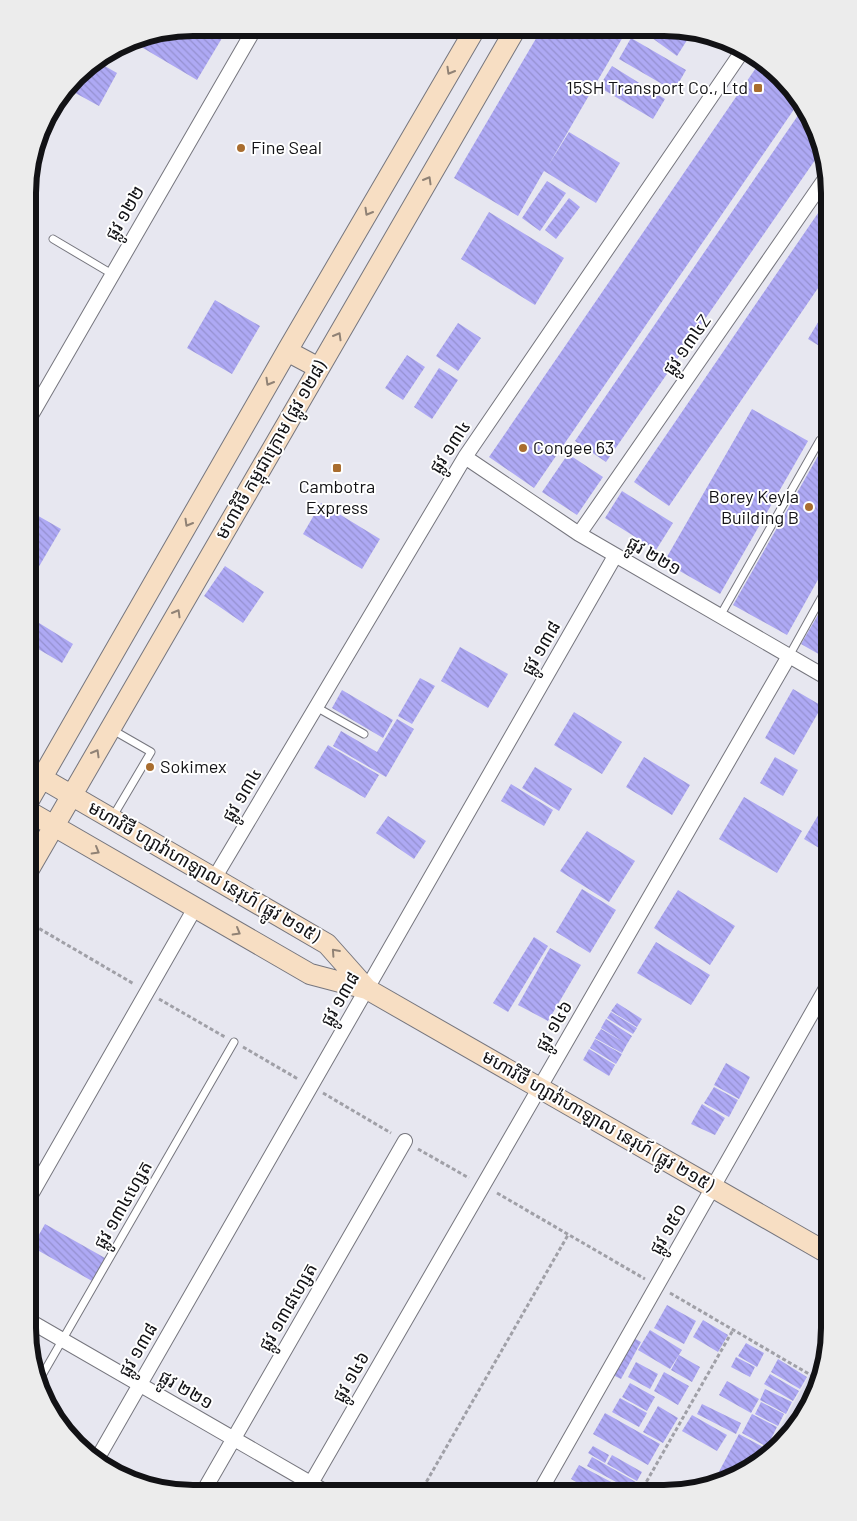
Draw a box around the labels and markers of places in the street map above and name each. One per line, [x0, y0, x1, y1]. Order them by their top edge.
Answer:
place label: 15SH Transport Co., Ltd [567, 76, 748, 98]
marker: 15SH Transport Co., Ltd [752, 82, 764, 94]
place label: Fine Seal [251, 136, 322, 158]
marker: Fine Seal [235, 142, 247, 154]
place label: Congee 63 [533, 436, 614, 458]
marker: Congee 63 [517, 442, 529, 454]
marker: Cambotra Express [331, 462, 343, 474]
place label: Cambotra Express [299, 475, 375, 518]
place label: Borey Keyla Building B [708, 485, 799, 528]
marker: Borey Keyla Building B [803, 501, 815, 513]
place label: Sokimex [160, 755, 227, 777]
marker: Sokimex [144, 761, 156, 773]

